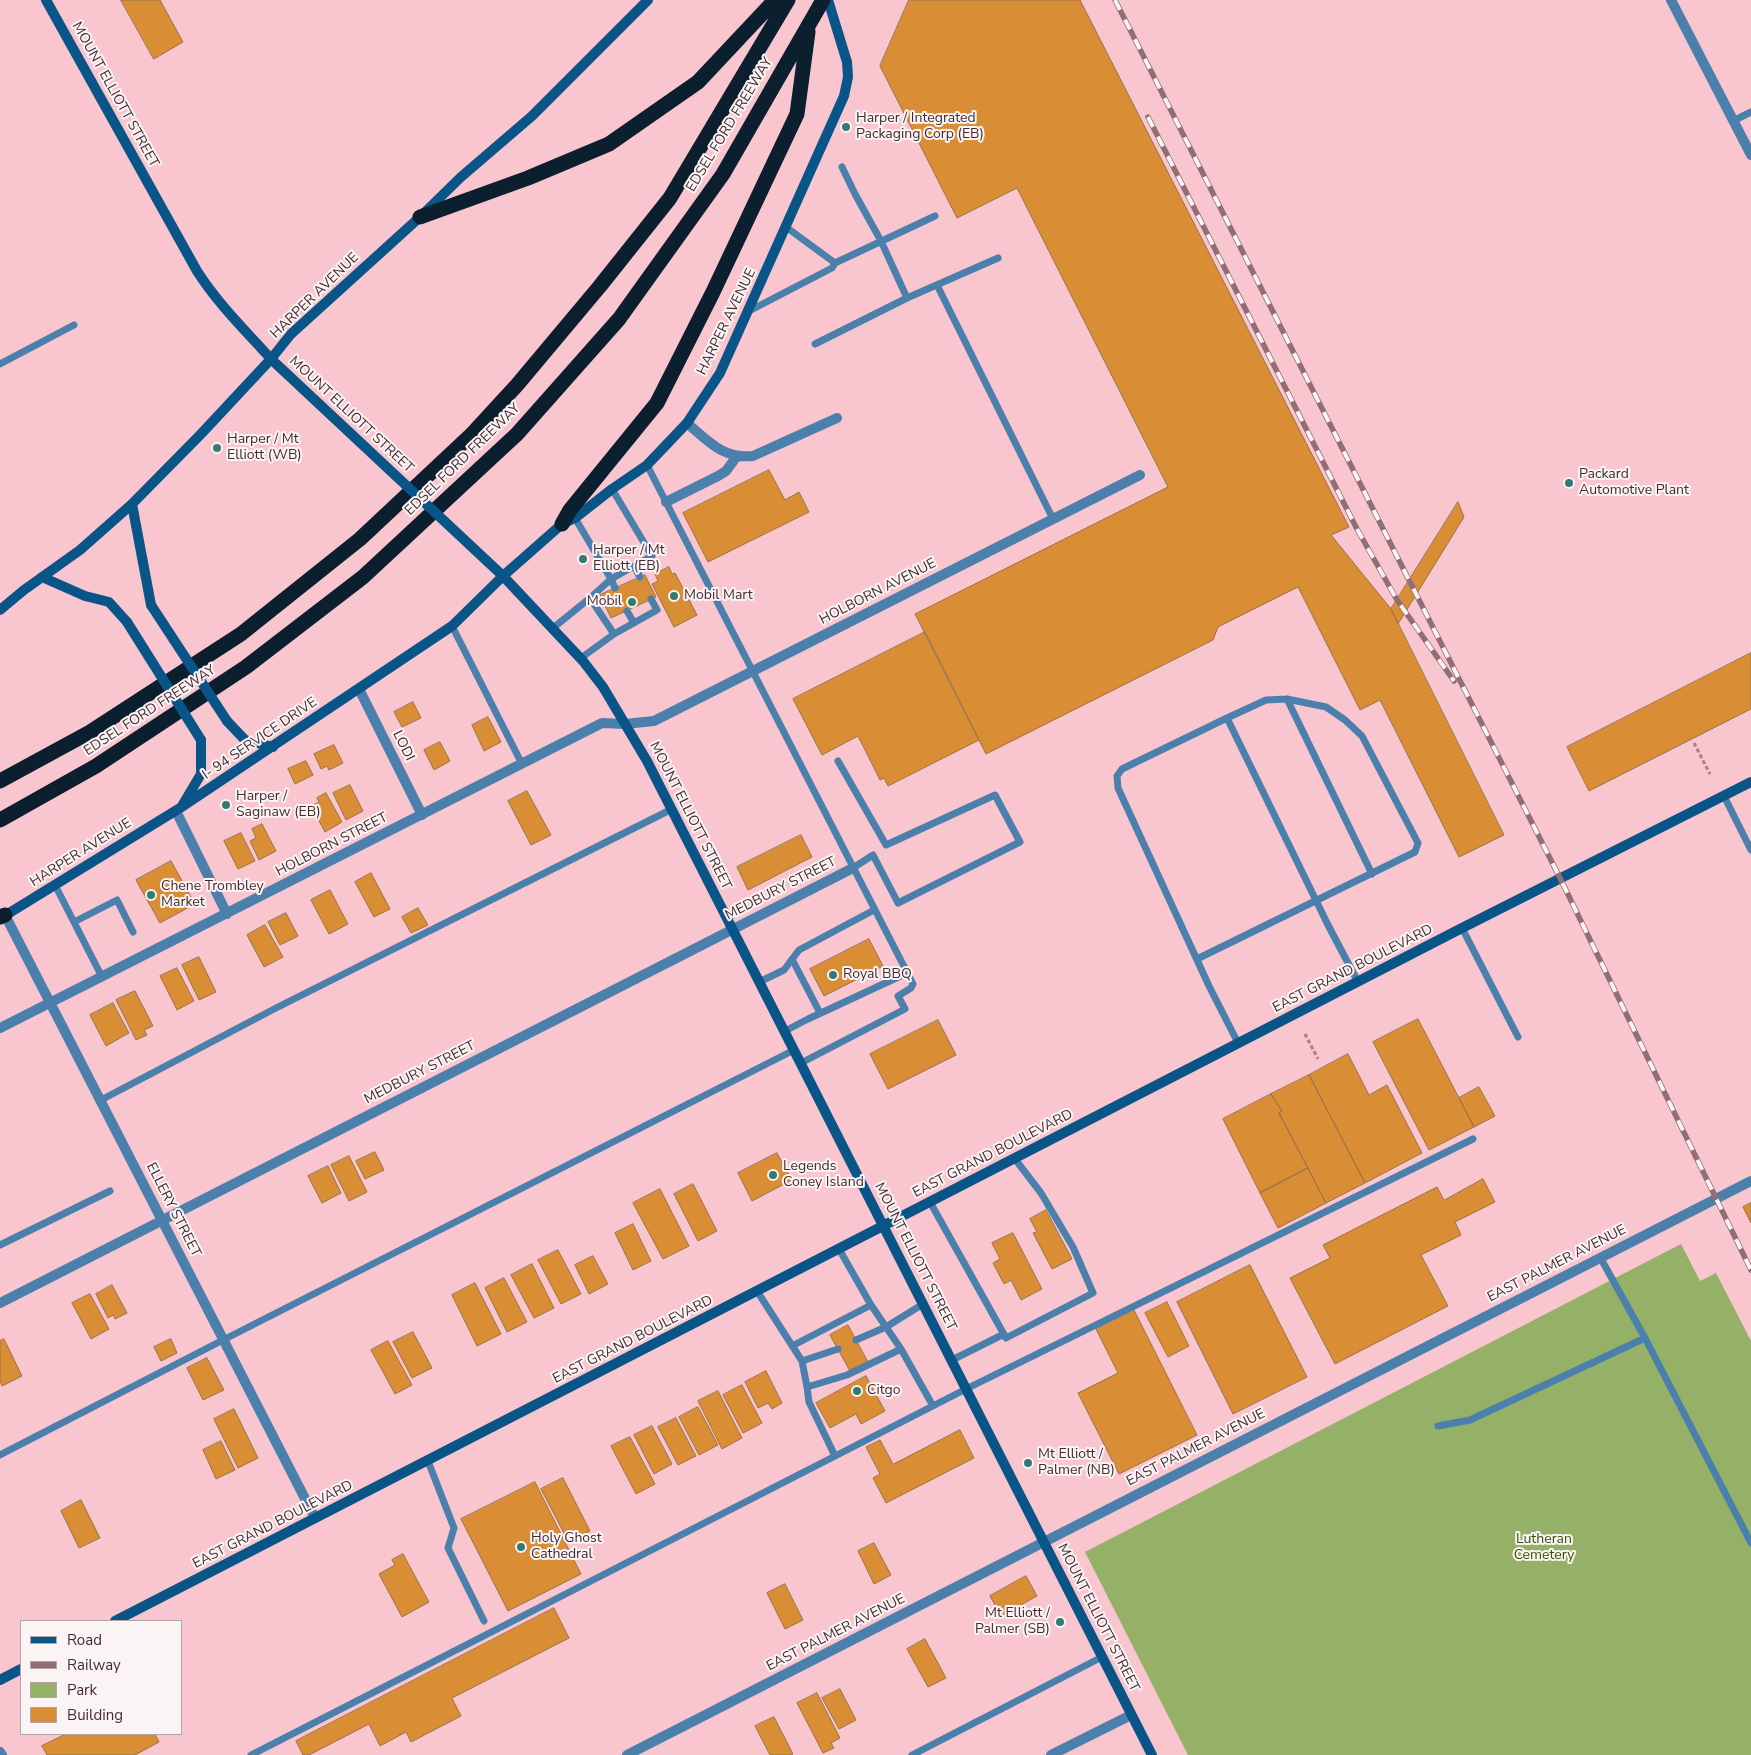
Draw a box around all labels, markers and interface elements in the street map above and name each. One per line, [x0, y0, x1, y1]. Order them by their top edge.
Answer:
street label: MOUNT ELLIOTT STREET [68, 19, 162, 171]
street label: EDSEL FORD FREEWAY [683, 55, 777, 195]
place label: Harper / Integrated Packaging Corp (EB) [856, 111, 984, 144]
marker: Harper / Integrated Packaging Corp (EB) [840, 121, 852, 133]
street label: HARPER AVENUE [267, 250, 363, 342]
street label: HARPER AVENUE [694, 266, 760, 378]
street label: MOUNT ELLIOTT STREET [285, 353, 417, 477]
street label: EDSEL FORD FREEWAY [402, 401, 524, 519]
place label: Harper / Mt Elliott (WB) [227, 432, 302, 464]
marker: Harper / Mt Elliott (WB) [211, 442, 223, 454]
place label: Packard Automotive Plant [1579, 467, 1689, 500]
marker: Packard Automotive Plant [1563, 477, 1575, 489]
place label: Harper / Mt Elliott (EB) [593, 543, 665, 576]
marker: Harper / Mt Elliott (EB) [577, 553, 589, 565]
street label: HOLBORN AVENUE [817, 555, 939, 629]
place label: Mobil Mart [684, 588, 753, 604]
marker: Mobil Mart [668, 590, 680, 602]
place label: Mobil [587, 594, 622, 610]
marker: Mobil [626, 596, 638, 608]
street label: EDSEL FORD FREEWAY [81, 662, 219, 760]
street label: I- 94 SERVICE DRIVE [199, 694, 321, 784]
street label: LODI [388, 728, 418, 764]
street label: MOUNT ELLIOTT STREET [645, 739, 735, 893]
place label: Harper / Saginaw (EB) [236, 789, 321, 822]
marker: Harper / Saginaw (EB) [220, 799, 232, 811]
street label: HOLBORN STREET [273, 810, 391, 880]
street label: HARPER AVENUE [27, 815, 135, 891]
street label: MEDBURY STREET [723, 854, 839, 924]
place label: Chene Trombley Market [161, 879, 264, 912]
marker: Chene Trombley Market [145, 889, 157, 901]
street label: EAST GRAND BOULEVARD [1270, 921, 1436, 1017]
place label: Royal BBQ [843, 967, 912, 983]
marker: Royal BBQ [827, 969, 839, 981]
street label: MEDBURY STREET [362, 1038, 478, 1108]
street label: EAST GRAND BOULEVARD [910, 1106, 1076, 1202]
place label: Legends Coney Island [783, 1159, 864, 1192]
street label: ELLERY STREET [142, 1160, 204, 1260]
marker: Legends Coney Island [767, 1169, 779, 1181]
street label: MOUNT ELLIOTT STREET [870, 1180, 960, 1334]
street label: EAST PALMER AVENUE [1485, 1222, 1629, 1306]
street label: EAST GRAND BOULEVARD [550, 1292, 716, 1388]
place label: Citgo [867, 1383, 900, 1399]
marker: Citgo [851, 1385, 863, 1397]
street label: EAST PALMER AVENUE [1124, 1406, 1268, 1490]
place label: Mt Elliott / Palmer (NB) [1038, 1447, 1115, 1480]
marker: Mt Elliott / Palmer (NB) [1022, 1457, 1034, 1469]
street label: EAST GRAND BOULEVARD [190, 1477, 356, 1573]
place label: Holy Ghost Cathedral [531, 1531, 602, 1564]
park label: Lutheran Cemetery [1514, 1532, 1574, 1564]
marker: Holy Ghost Cathedral [515, 1541, 527, 1553]
street label: MOUNT ELLIOTT STREET [1053, 1541, 1143, 1695]
street label: EAST PALMER AVENUE [764, 1591, 908, 1675]
place label: Mt Elliott / Palmer (SB) [975, 1606, 1050, 1638]
marker: Mt Elliott / Palmer (SB) [1054, 1616, 1066, 1628]
legend [20, 1620, 182, 1735]
text: Road [67, 1630, 102, 1650]
text: Railway [67, 1655, 121, 1675]
text: Park [67, 1680, 97, 1700]
text: Building [67, 1705, 123, 1725]

